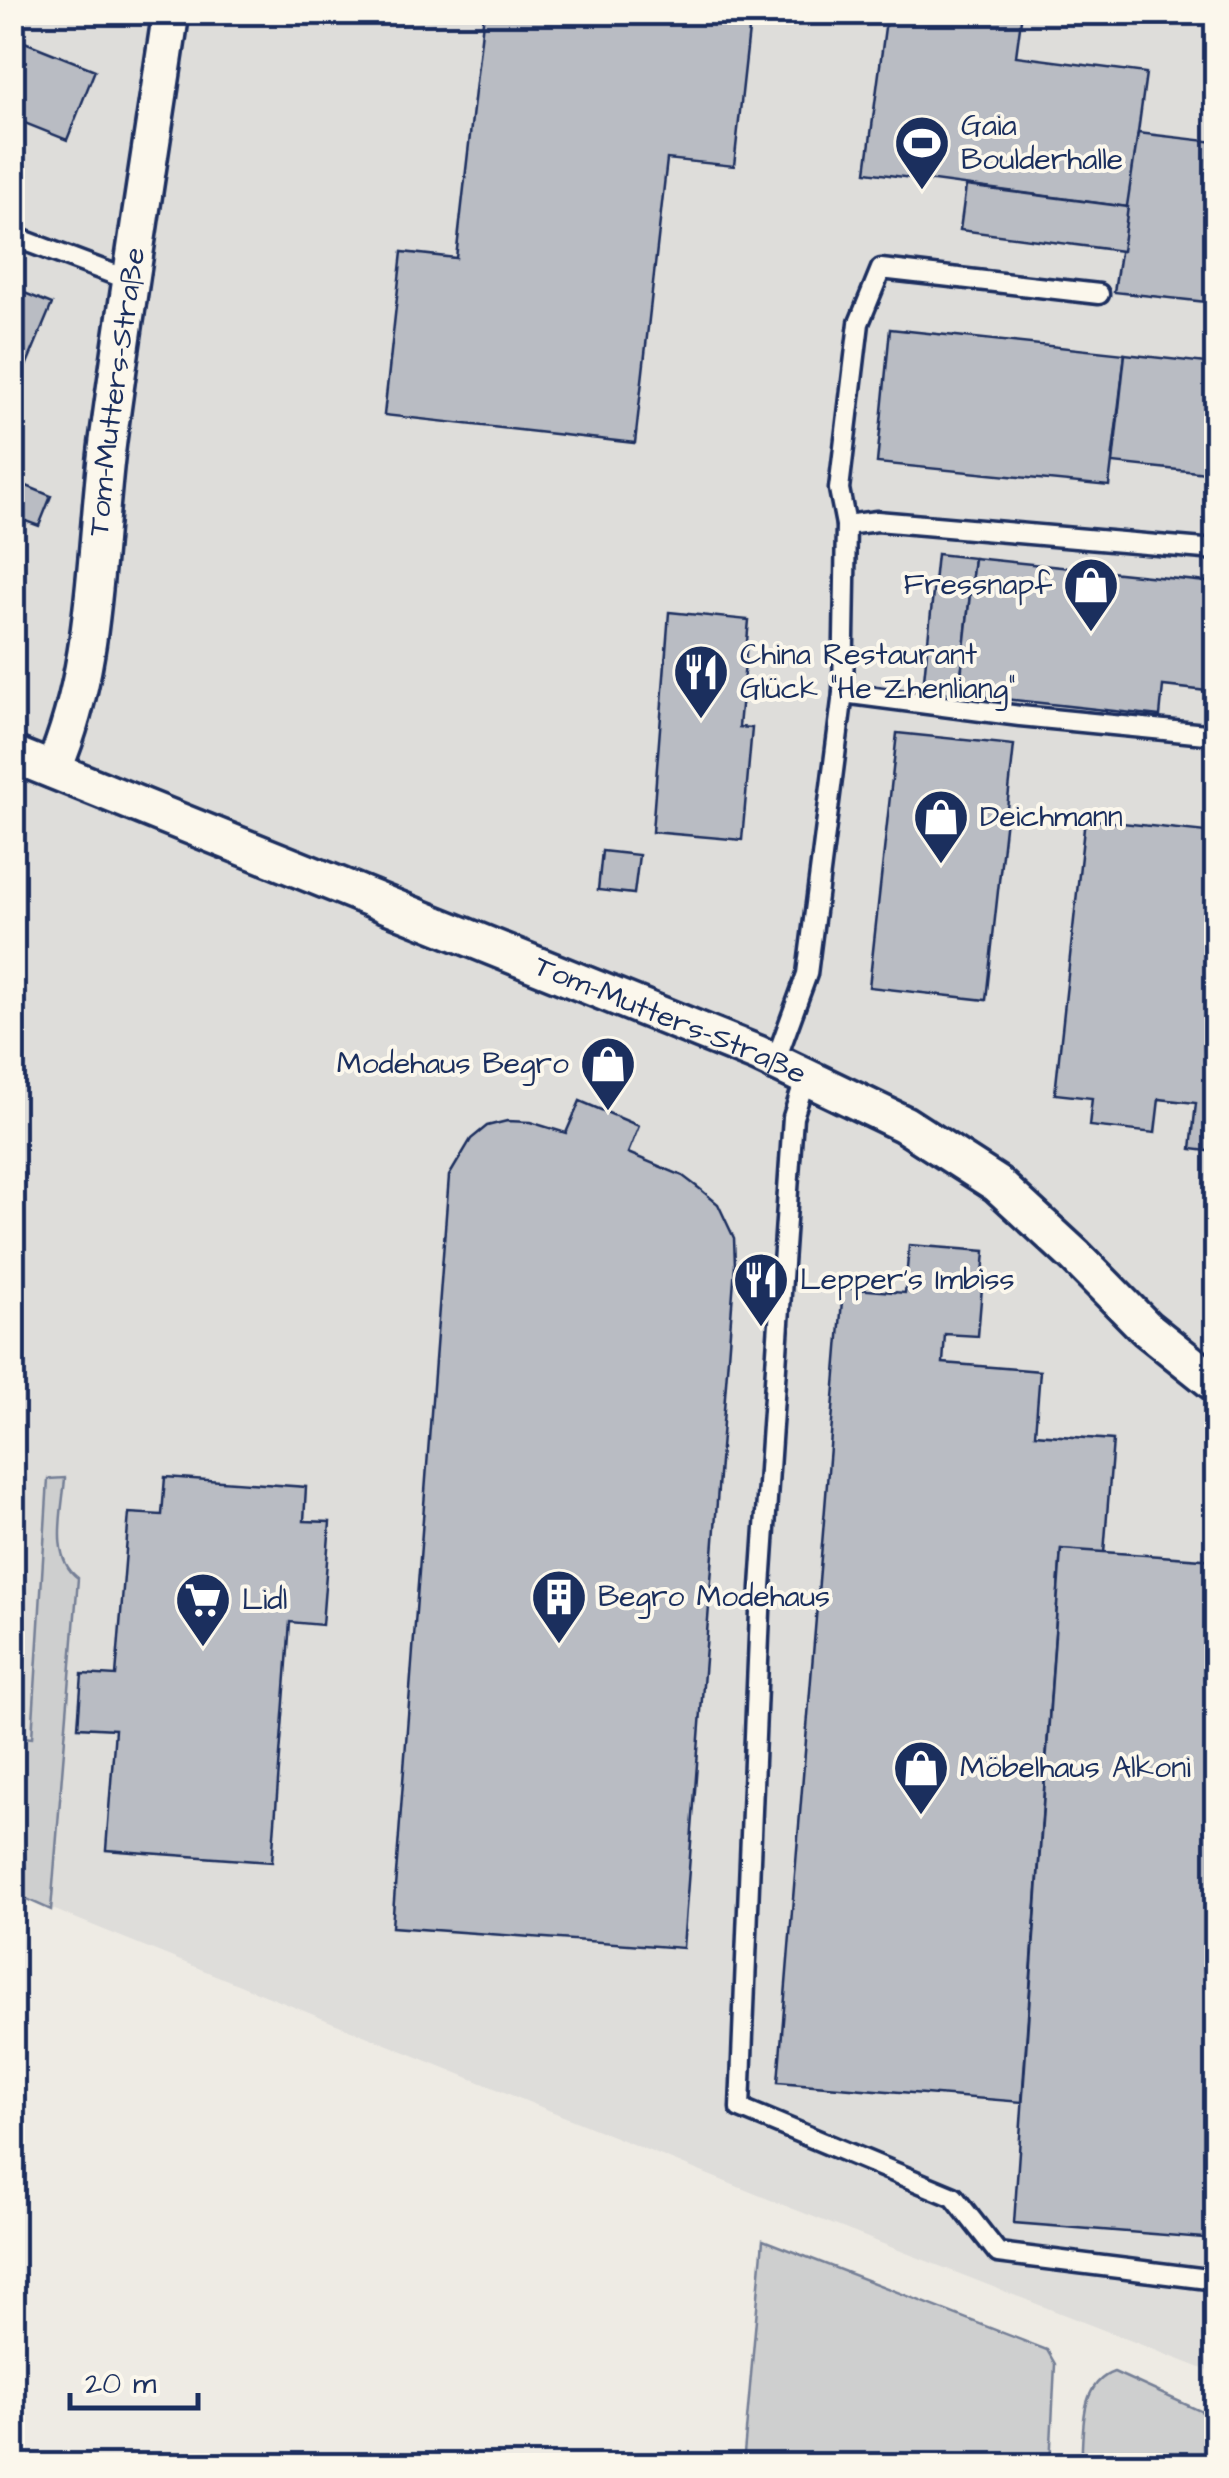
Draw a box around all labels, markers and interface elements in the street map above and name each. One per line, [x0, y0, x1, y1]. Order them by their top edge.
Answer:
place label: Gaia Boulderhalle [961, 105, 1123, 181]
sports icon: Gaia Boulderhalle [892, 113, 952, 192]
street label: Tom-Mutters-Straße [78, 245, 156, 538]
shop icon: Fressnapf [1061, 555, 1121, 634]
place label: Fressnapf [904, 564, 1052, 606]
place label: China Restaurant Glück "He Zhenliang" [740, 634, 1015, 711]
restaurant icon: China Restaurant Glück "He Zhenliang" [671, 642, 731, 721]
shop icon: Deichmann [911, 787, 971, 866]
place label: Deichmann [980, 796, 1123, 838]
street label: Tom-Mutters-Straße [528, 945, 813, 1095]
shop icon: Modehaus Begro [578, 1034, 638, 1113]
place label: Modehaus Begro [337, 1043, 569, 1086]
restaurant icon: Lepper's Imbiss [731, 1250, 791, 1329]
place label: Lepper's Imbiss [800, 1259, 1015, 1301]
building icon: Begro Modehaus [529, 1567, 589, 1646]
supermarket icon: Lidl [173, 1570, 233, 1649]
place label: Begro Modehaus [598, 1576, 830, 1619]
place label: Lidl [242, 1579, 287, 1621]
shop icon: Möbelhaus Alkoni [891, 1738, 951, 1817]
place label: Möbelhaus Alkoni [960, 1747, 1191, 1789]
scale bar [70, 2348, 198, 2410]
text: 20 m [85, 2363, 157, 2405]

